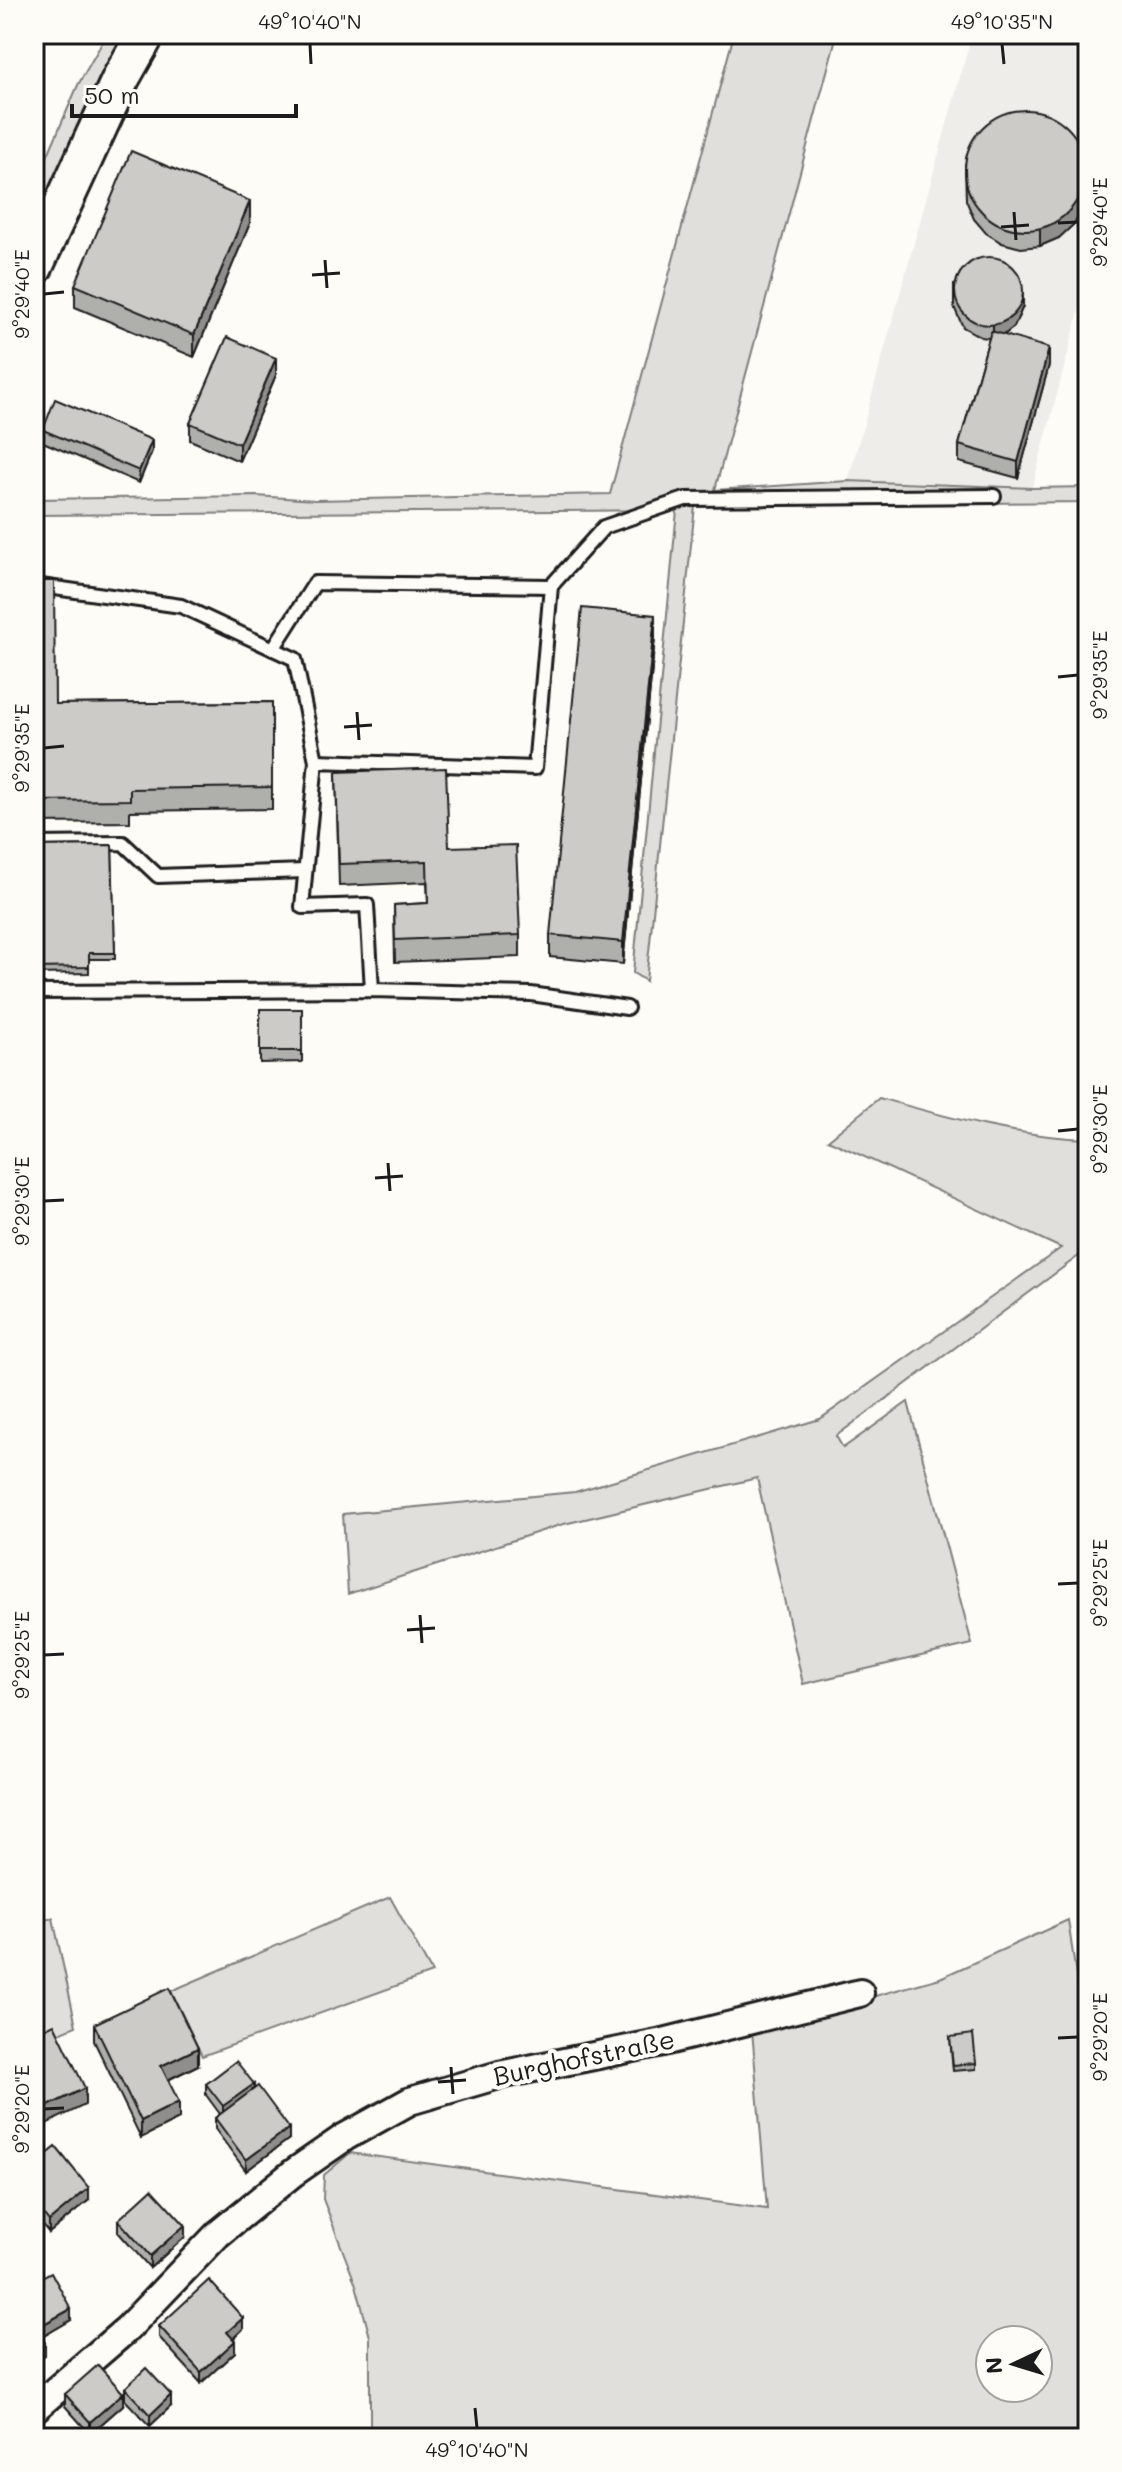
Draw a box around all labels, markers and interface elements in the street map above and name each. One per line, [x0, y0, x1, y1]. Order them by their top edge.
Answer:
text: 49°10'40"N [259, 8, 361, 34]
text: 49°10'35"N [951, 8, 1053, 34]
scale bar [72, 68, 296, 118]
text: 50 m [84, 79, 140, 110]
text: 9°29'40"E [1086, 177, 1112, 267]
text: 9°29'40"E [8, 249, 34, 339]
text: 9°29'35"E [1086, 631, 1112, 719]
text: 9°29'35"E [8, 704, 34, 792]
text: 9°29'30"E [1086, 1084, 1112, 1174]
text: 9°29'30"E [8, 1156, 34, 1246]
text: 9°29'25"E [1086, 1539, 1112, 1627]
text: 9°29'25"E [8, 1611, 34, 1699]
text: 9°29'20"E [1086, 1993, 1112, 2081]
street label: Burghofstraße [490, 2021, 678, 2093]
text: 9°29'20"E [8, 2065, 34, 2153]
north arrow [974, 2324, 1054, 2404]
text: N [979, 2356, 1009, 2375]
text: 49°10'40"N [426, 2436, 528, 2462]

